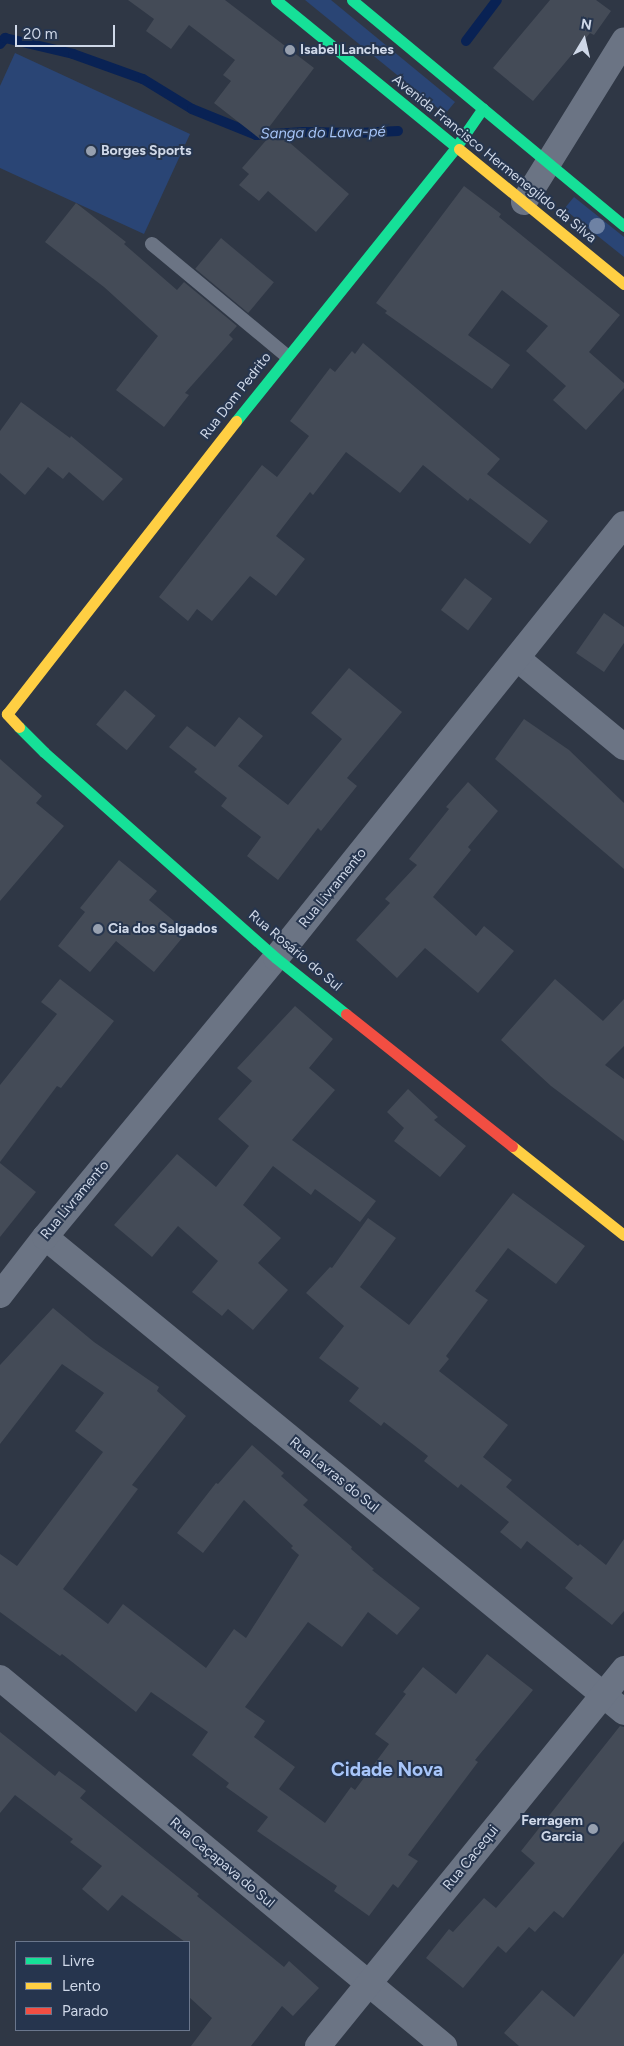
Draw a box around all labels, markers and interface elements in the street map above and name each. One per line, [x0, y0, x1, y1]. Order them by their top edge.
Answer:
scale bar [18, 15, 118, 47]
north arrow [559, 15, 609, 65]
text: N [580, 15, 593, 34]
text: 20 m [23, 25, 57, 43]
place label: Isabel Lanches [300, 42, 394, 58]
marker: Isabel Lanches [284, 44, 296, 56]
street label: Avenida Francisco Hermenegildo da Silva [389, 71, 599, 247]
water label: Sanga do Lava-pé [260, 123, 386, 143]
place label: Borges Sports [101, 143, 192, 159]
marker: Borges Sports [85, 145, 97, 157]
street label: Rua Dom Pedrito [197, 349, 275, 443]
street label: Rua Livramento [296, 845, 370, 931]
street label: Rua Rosário do Sul [245, 907, 345, 995]
place label: Cia dos Salgados [108, 921, 217, 937]
marker: Cia dos Salgados [92, 923, 104, 935]
street label: Rua Livramento [37, 1157, 113, 1243]
street label: Rua Lavras do Sul [286, 1434, 382, 1516]
district label: Cidade Nova [331, 1759, 443, 1781]
place label: Ferragem Garcia [521, 1813, 583, 1845]
street label: Rua Caçapava do Sul [166, 1814, 278, 1912]
street label: Rua Cacequi [440, 1822, 502, 1894]
marker: Ferragem Garcia [587, 1823, 599, 1835]
legend [15, 1941, 190, 2031]
text: Livre [62, 1952, 94, 1970]
text: Lento [62, 1977, 101, 1995]
text: Parado [62, 2002, 108, 2020]

